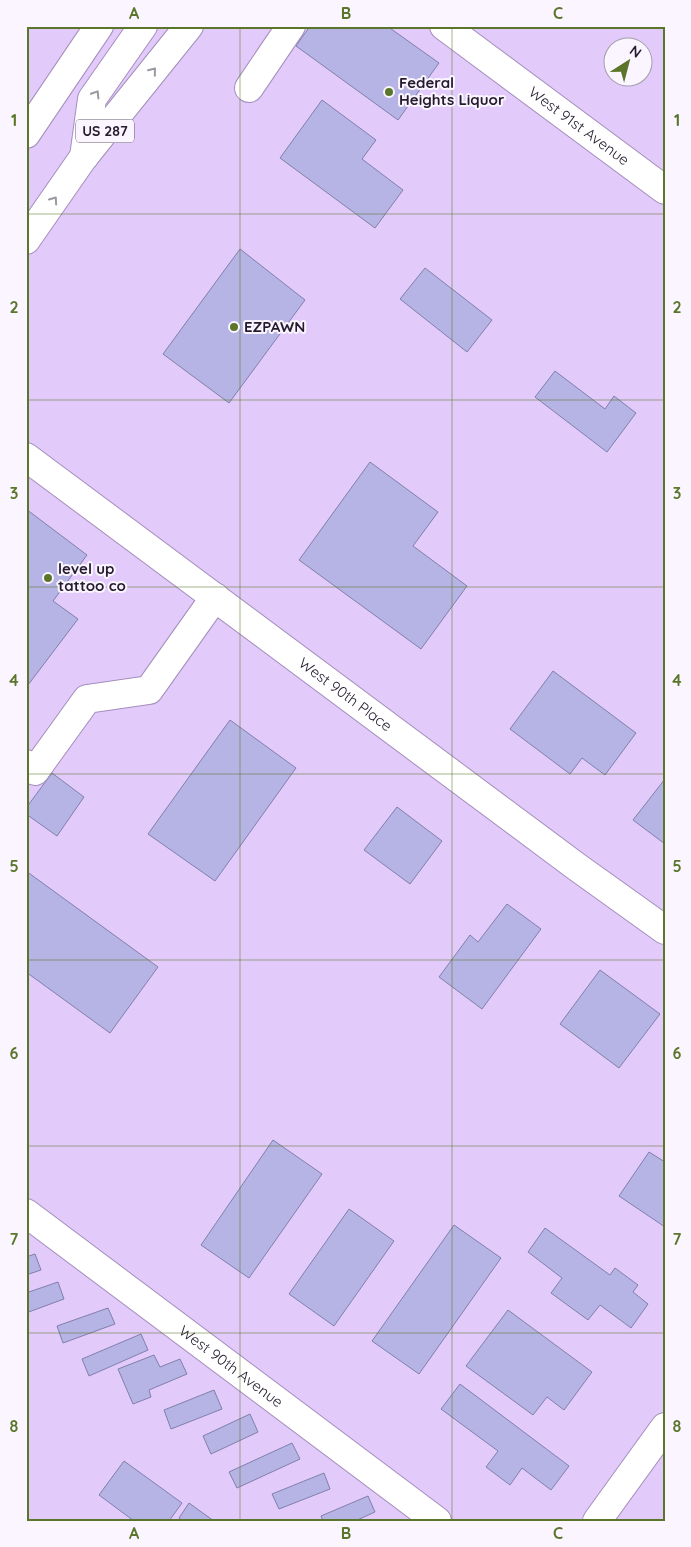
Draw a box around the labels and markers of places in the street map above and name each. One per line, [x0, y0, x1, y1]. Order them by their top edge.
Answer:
place label: Federal Heights Liquor [399, 73, 505, 109]
marker: Federal Heights Liquor [383, 86, 395, 98]
place label: EZPAWN [244, 317, 305, 336]
marker: EZPAWN [228, 321, 240, 333]
place label: level up tattoo co [58, 559, 126, 595]
marker: level up tattoo co [42, 572, 54, 584]

